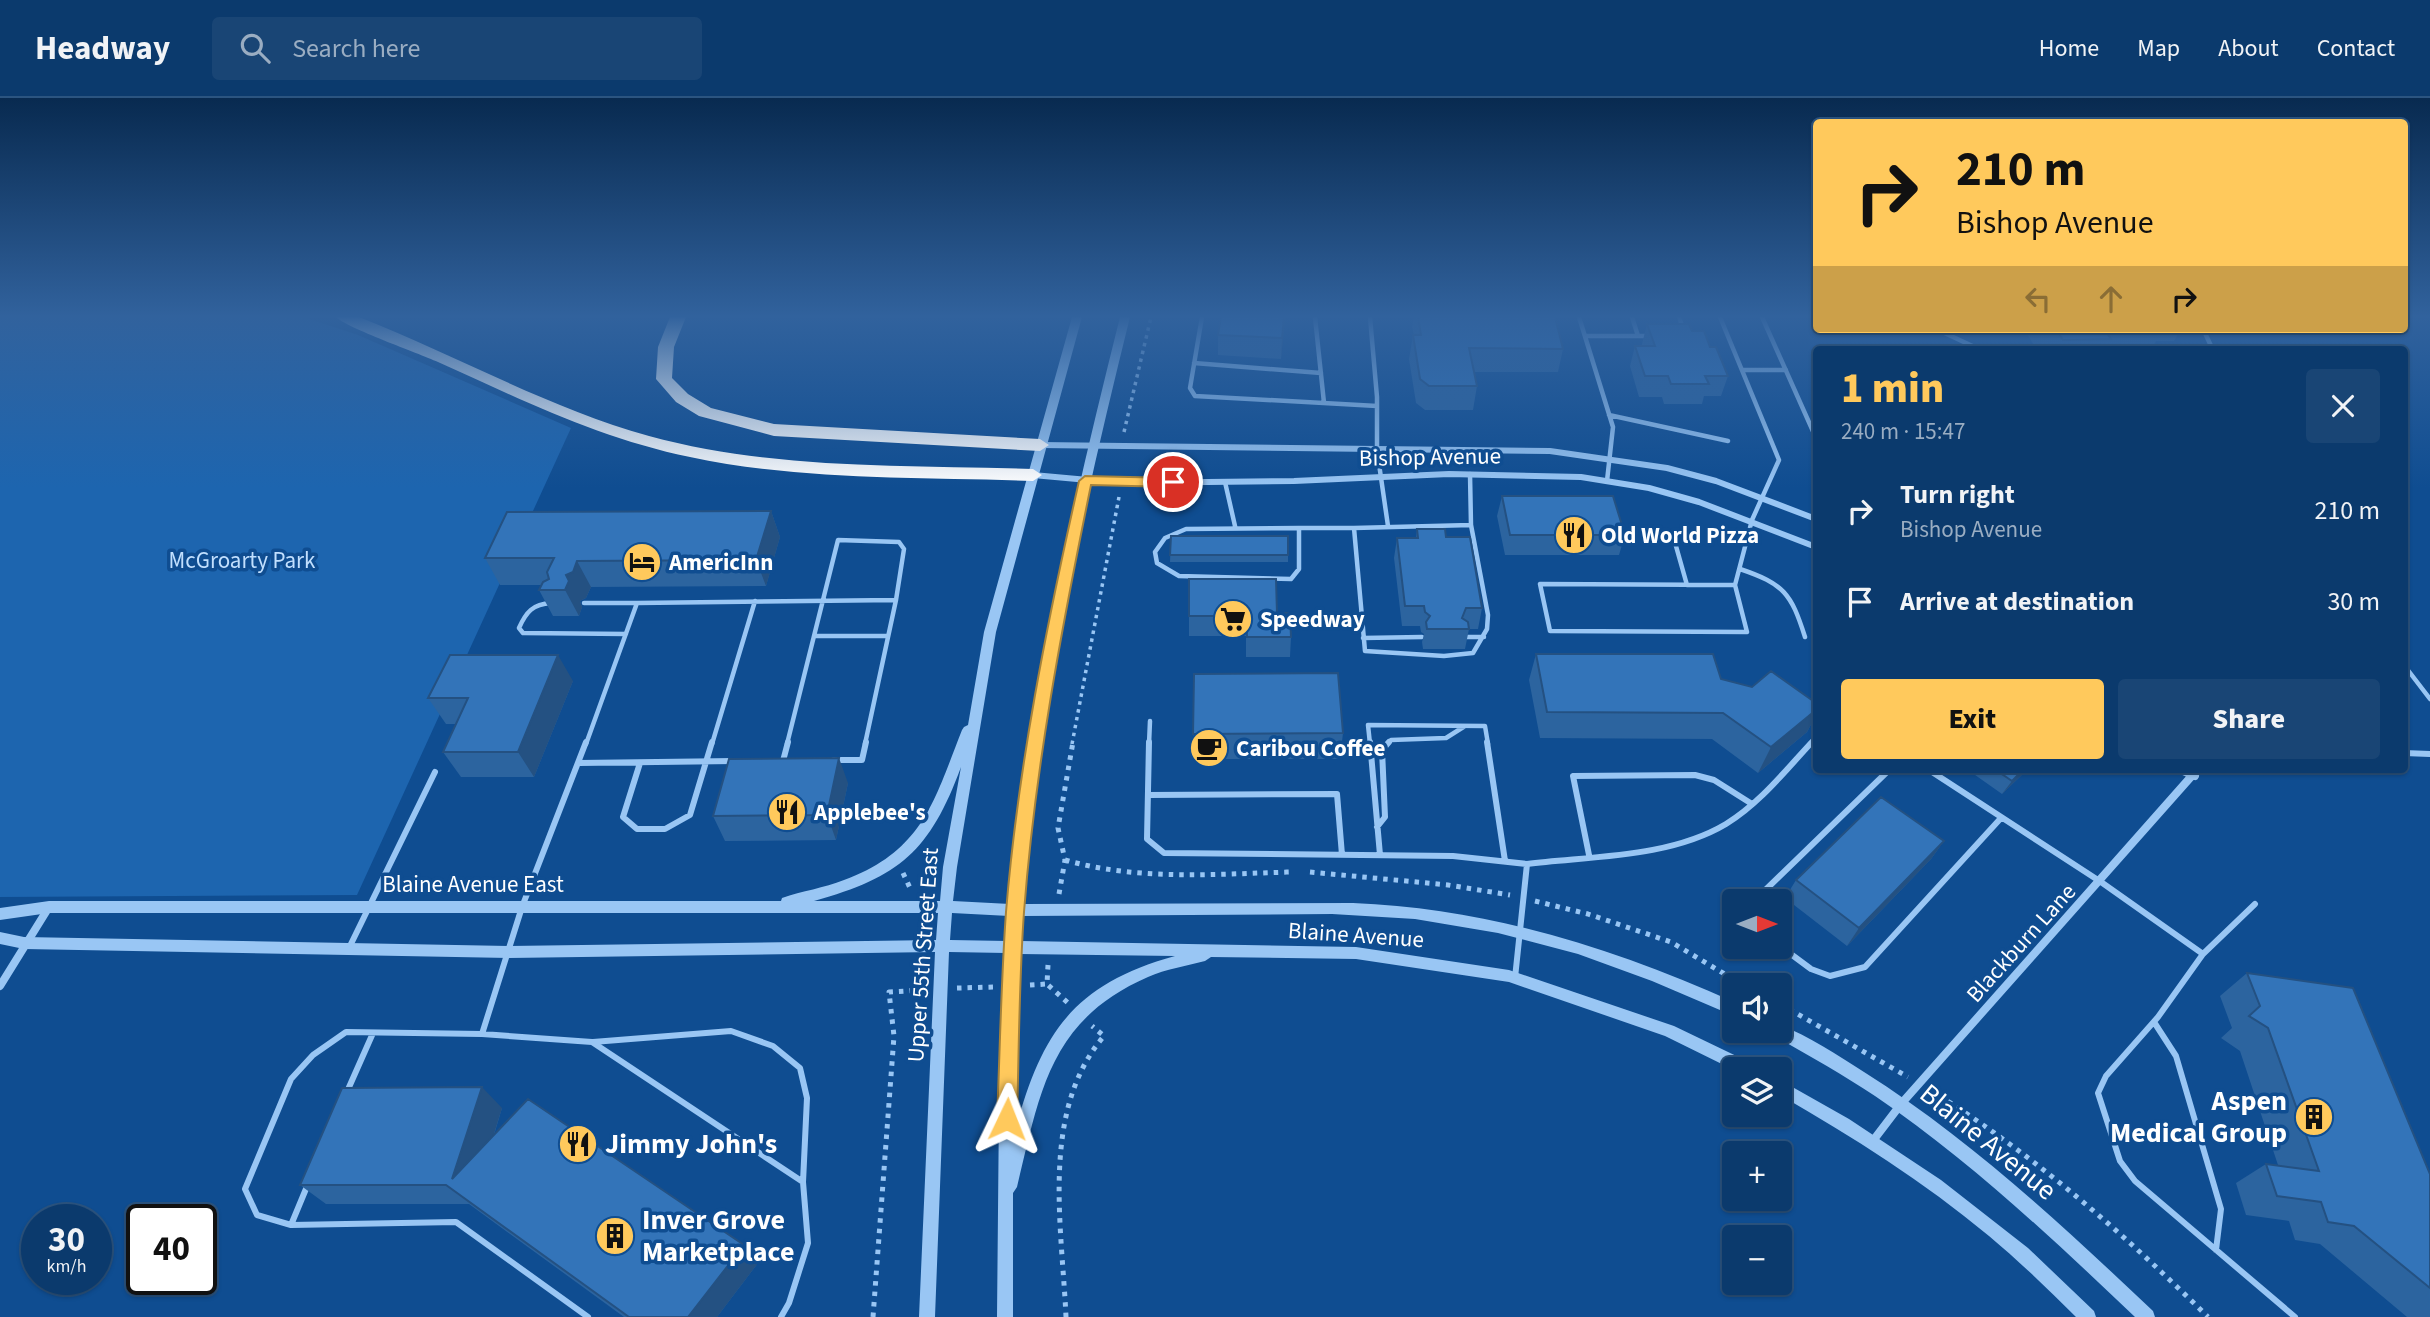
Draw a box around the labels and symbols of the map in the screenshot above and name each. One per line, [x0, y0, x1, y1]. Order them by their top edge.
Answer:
street label: Bishop Avenue [1359, 439, 1501, 475]
pin [1143, 452, 1203, 512]
restaurant icon: Old World Pizza [1553, 514, 1595, 556]
place label: Old World Pizza [1601, 519, 1759, 552]
hotel icon: AmericInn [621, 541, 663, 583]
park label: McGroarty Park [169, 544, 316, 577]
place label: AmericInn [668, 546, 773, 579]
supermarket icon: Speedway [1212, 598, 1254, 640]
place label: Speedway [1260, 603, 1365, 636]
cafe icon: Caribou Coffee [1188, 727, 1230, 769]
place label: Caribou Coffee [1236, 732, 1385, 765]
restaurant icon: Applebee's [766, 791, 808, 833]
place label: Applebee's [813, 796, 926, 829]
street label: Upper 55th Street East [899, 846, 947, 1063]
street label: Blaine Avenue East [382, 868, 564, 901]
street label: Blackburn Lane [1959, 876, 2083, 1010]
north arrow [1722, 889, 1792, 959]
street label: Blaine Avenue [1287, 914, 1425, 956]
street label: Blaine Avenue [1911, 1074, 2065, 1210]
place label: Aspen Medical Group [2110, 1081, 2287, 1153]
position arrow [970, 1082, 1044, 1156]
building icon: Aspen Medical Group [2293, 1096, 2335, 1138]
restaurant icon: Jimmy John's [557, 1123, 599, 1165]
place label: Jimmy John's [605, 1124, 777, 1164]
place label: Inver Grove Marketplace [642, 1200, 794, 1272]
speed limit sign: 40 [126, 1204, 217, 1295]
building icon: Inver Grove Marketplace [594, 1215, 636, 1257]

